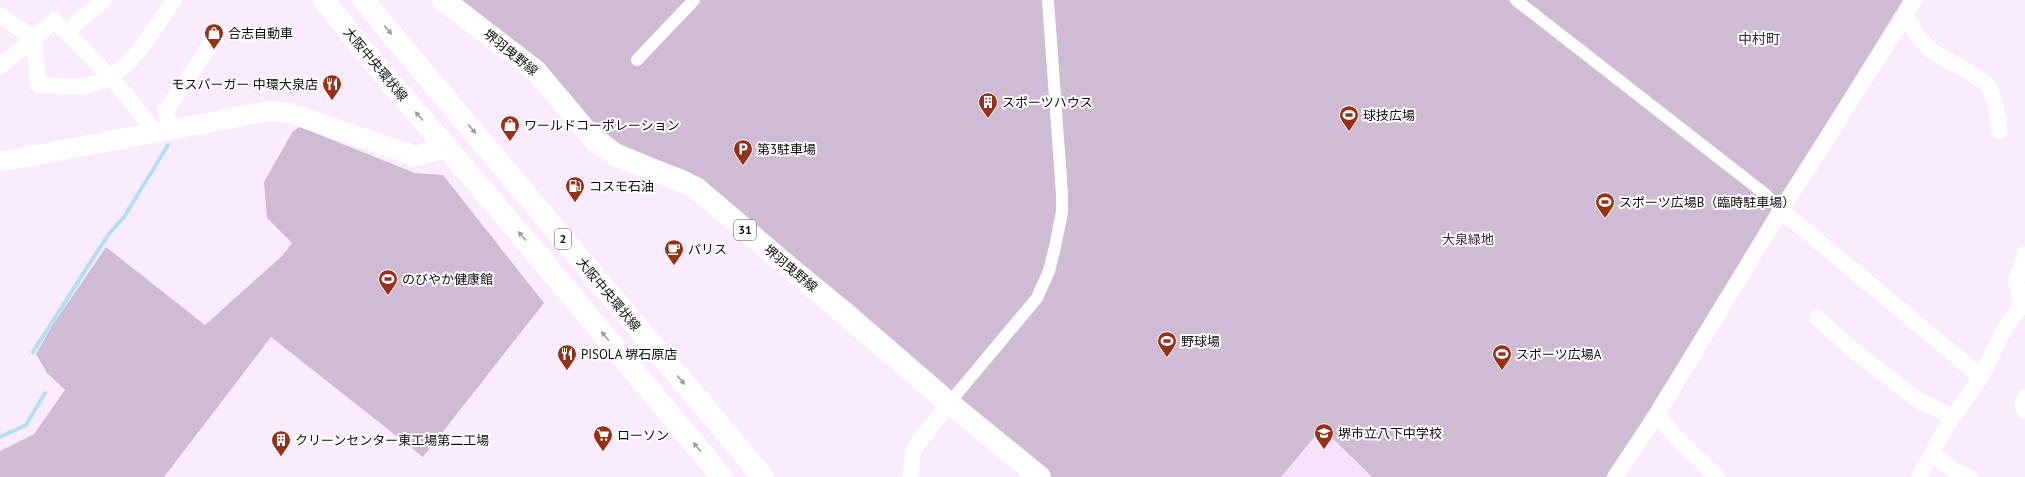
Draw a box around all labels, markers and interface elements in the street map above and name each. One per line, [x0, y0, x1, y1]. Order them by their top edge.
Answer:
shop icon: 合志自動車 [203, 22, 225, 50]
street label: 大阪中央環状線 [340, 24, 411, 105]
place label: 合志自動車 [228, 25, 293, 42]
one-way arrow [383, 25, 392, 35]
street label: 堺羽曳野線 [480, 25, 541, 79]
district label: 中村町 [1738, 30, 1780, 48]
restaurant icon: モスバーガー 中環大泉店 [321, 73, 343, 101]
place label: モスバーガー 中環大泉店 [172, 76, 318, 93]
building icon: スポーツハウス [977, 91, 999, 119]
place label: スポーツハウス [1002, 94, 1093, 111]
sports icon: 球技広場 [1338, 104, 1360, 132]
place label: 球技広場 [1363, 107, 1415, 124]
one-way arrow [415, 111, 424, 121]
shop icon: ワールドコーポレーション [499, 114, 521, 142]
place label: ワールドコーポレーション [524, 117, 680, 134]
one-way arrow [467, 124, 476, 135]
parking icon: 第3駐車場 [732, 138, 754, 166]
place label: 第3駐車場 [757, 141, 816, 158]
fuel station icon: コスモ石油 [564, 175, 586, 203]
place label: コスモ石油 [589, 178, 654, 195]
sports icon: スポーツ広場B（臨時駐車場） [1594, 191, 1616, 219]
place label: スポーツ広場B（臨時駐車場） [1619, 194, 1795, 211]
road number: 31 [734, 220, 756, 240]
road number: 2 [555, 229, 571, 249]
one-way arrow [517, 231, 526, 242]
park label: 大泉緑地 [1442, 231, 1494, 248]
cafe icon: パリス [663, 238, 685, 266]
place label: パリス [688, 241, 727, 258]
street label: 堺羽曳野線 [760, 241, 821, 296]
street label: 大阪中央環状線 [573, 254, 644, 335]
sports icon: のびやか健康館 [377, 268, 399, 296]
place label: のびやか健康館 [402, 271, 493, 288]
sports icon: 野球場 [1156, 330, 1178, 358]
one-way arrow [601, 331, 610, 342]
place label: 野球場 [1181, 333, 1220, 350]
restaurant icon: PISOLA 堺石原店 [556, 343, 578, 371]
sports icon: スポーツ広場A [1491, 343, 1513, 371]
place label: PISOLA 堺石原店 [581, 346, 677, 363]
place label: スポーツ広場A [1516, 346, 1602, 363]
one-way arrow [676, 374, 685, 385]
school or university icon: 堺市立八下中学校 [1313, 422, 1335, 450]
supermarket icon: ローソン [592, 424, 614, 452]
place label: 堺市立八下中学校 [1338, 425, 1442, 442]
place label: ローソン [617, 427, 669, 444]
building icon: クリーンセンター東工場第二工場 [270, 429, 292, 457]
place label: クリーンセンター東工場第二工場 [295, 432, 489, 449]
one-way arrow [693, 442, 702, 452]

